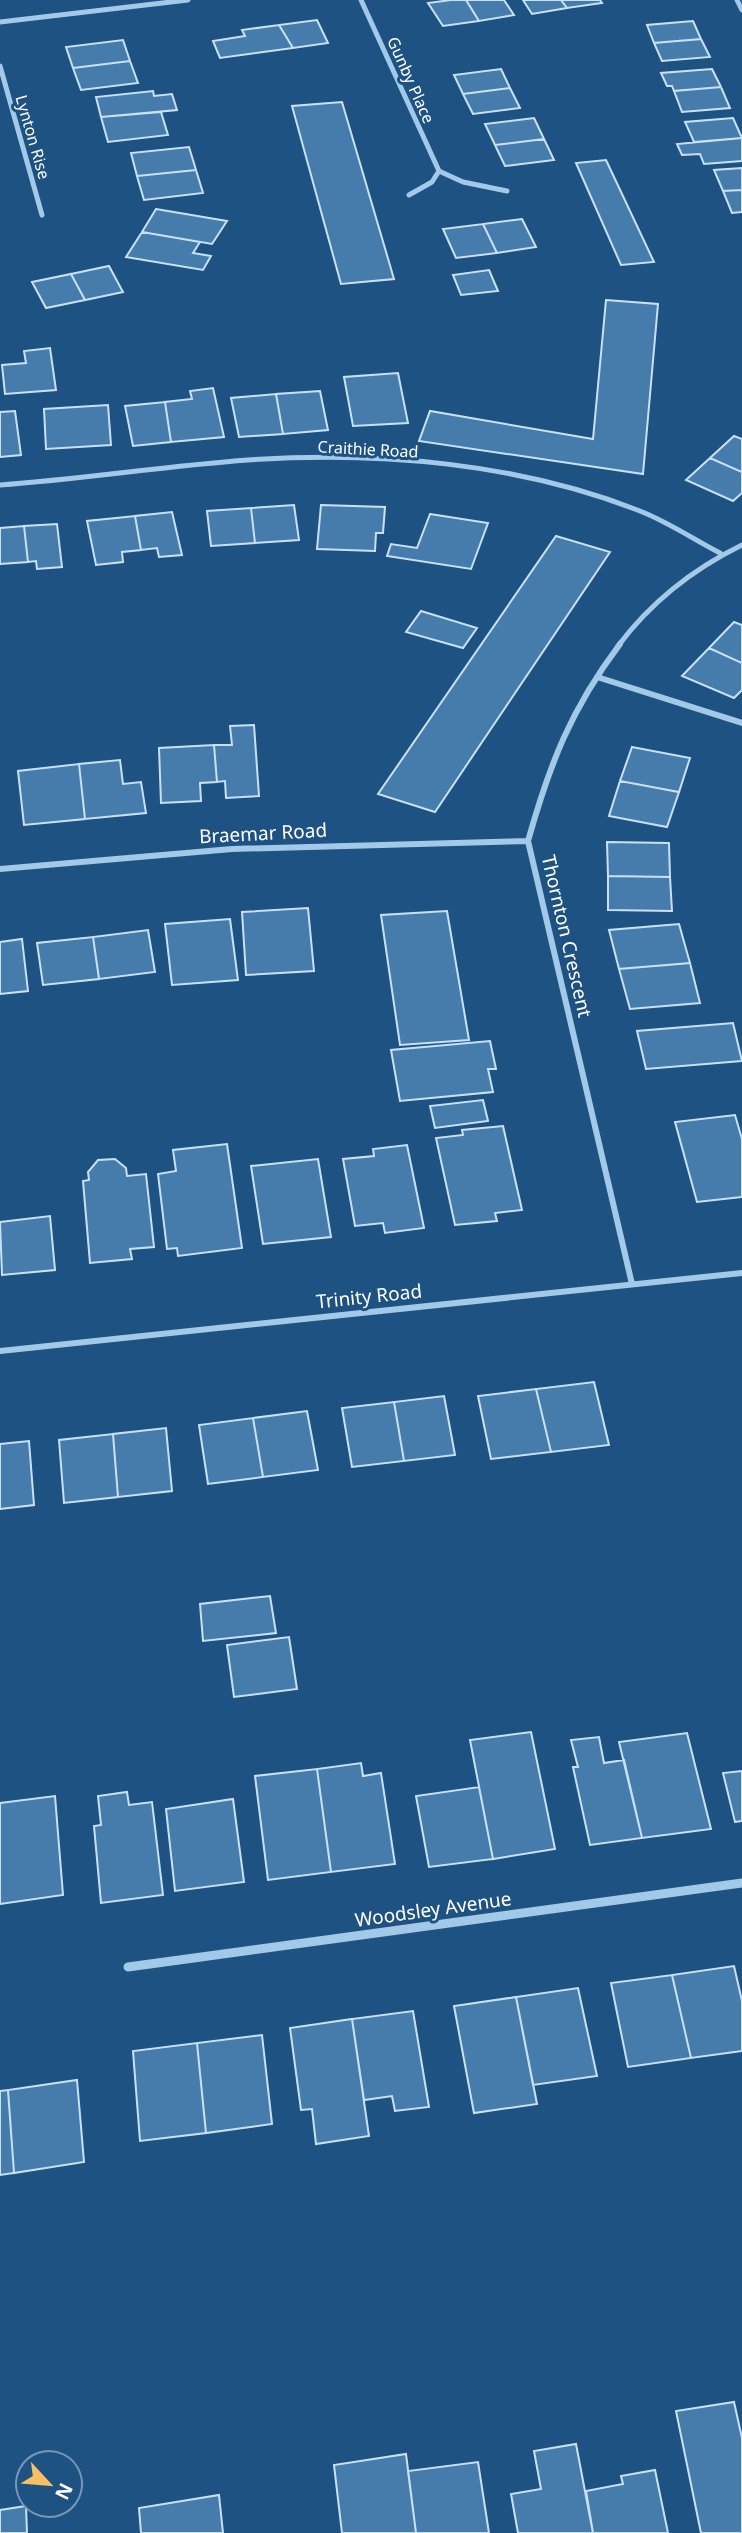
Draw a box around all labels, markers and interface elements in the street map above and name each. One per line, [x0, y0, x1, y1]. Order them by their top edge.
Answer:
street label: Gunby Place [382, 33, 440, 127]
street label: Lynton Rise [10, 92, 56, 182]
street label: Craithie Road [317, 435, 419, 463]
street label: Braemar Road [198, 817, 328, 849]
street label: Thornton Crescent [536, 852, 598, 1020]
street label: Trinity Road [315, 1278, 423, 1314]
street label: Woodsley Avenue [353, 1885, 513, 1933]
north arrow [14, 2449, 84, 2519]
text: N [49, 2479, 79, 2504]

